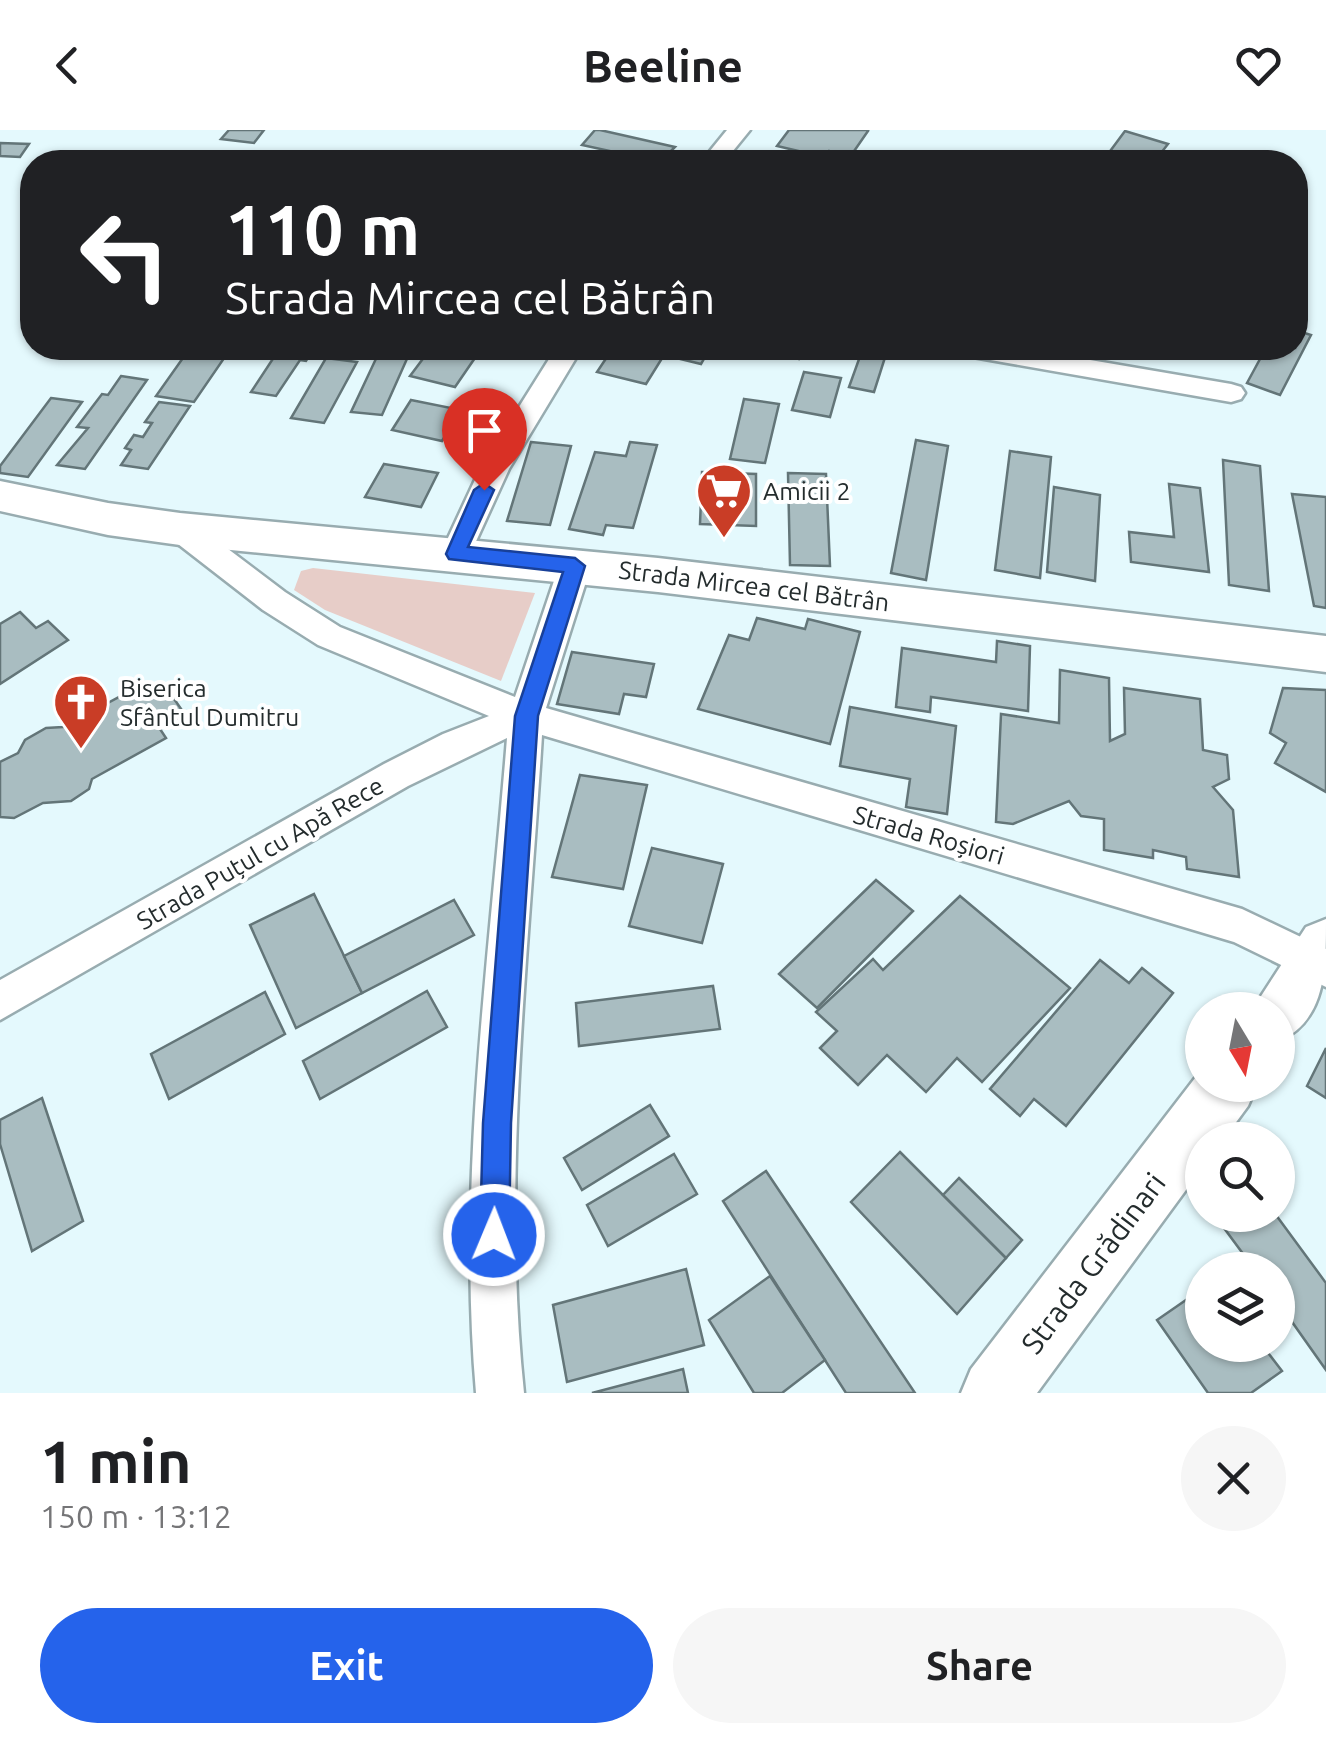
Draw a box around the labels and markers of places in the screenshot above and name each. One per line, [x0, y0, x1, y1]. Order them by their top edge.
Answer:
pin [442, 388, 527, 491]
supermarket icon: Amicii 2 [694, 461, 754, 540]
place label: Amicii 2 [763, 477, 851, 505]
church icon: Biserica Sfântul Dumitru [51, 672, 111, 751]
place label: Biserica Sfântul Dumitru [120, 674, 299, 731]

